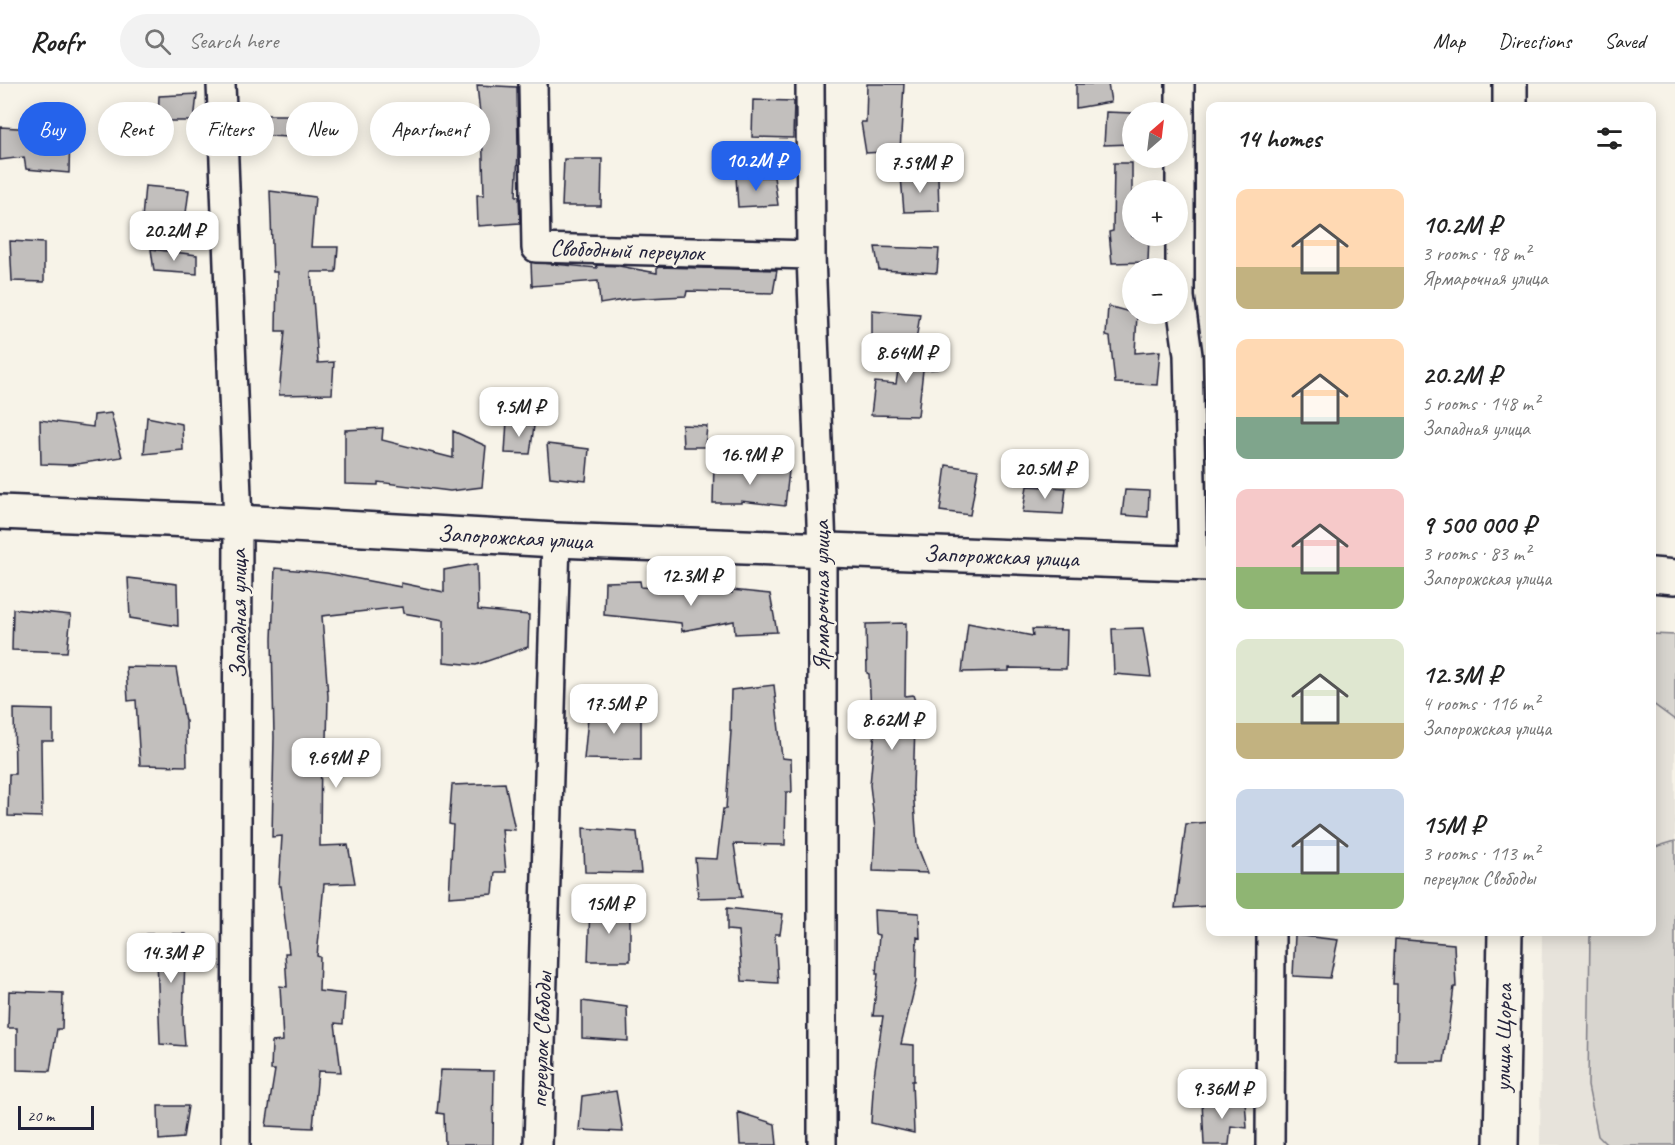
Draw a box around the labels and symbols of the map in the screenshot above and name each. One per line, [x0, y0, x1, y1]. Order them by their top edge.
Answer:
north arrow [1122, 102, 1188, 168]
pin: 10.2M ₽ [701, 141, 811, 192]
pin: 7.59M ₽ [865, 143, 975, 194]
pin: 20.2M ₽ [119, 211, 229, 262]
street label: Свободный переулок [550, 232, 707, 268]
pin: 8.64M ₽ [851, 333, 961, 384]
pin: 9.5M ₽ [470, 387, 568, 438]
pin: 16.9M ₽ [695, 435, 805, 486]
pin: 20.5M ₽ [990, 449, 1100, 500]
street label: Запорожская улица [437, 518, 595, 556]
street label: Ярмарочная улица [806, 519, 836, 672]
street label: Запорожская улица [923, 538, 1080, 574]
street label: Западная улица [223, 548, 253, 679]
pin: 12.3M ₽ [636, 556, 746, 607]
pin: 17.5M ₽ [559, 684, 669, 735]
pin: 8.62M ₽ [837, 700, 947, 751]
pin: 9.69M ₽ [281, 738, 391, 789]
pin: 15M ₽ [567, 884, 651, 935]
pin: 14.3M ₽ [116, 933, 226, 984]
street label: переулок Свободы [524, 969, 558, 1108]
street label: улица Щорса [1487, 982, 1519, 1094]
pin: 9.36M ₽ [1167, 1069, 1277, 1120]
scale bar [18, 1103, 94, 1130]

